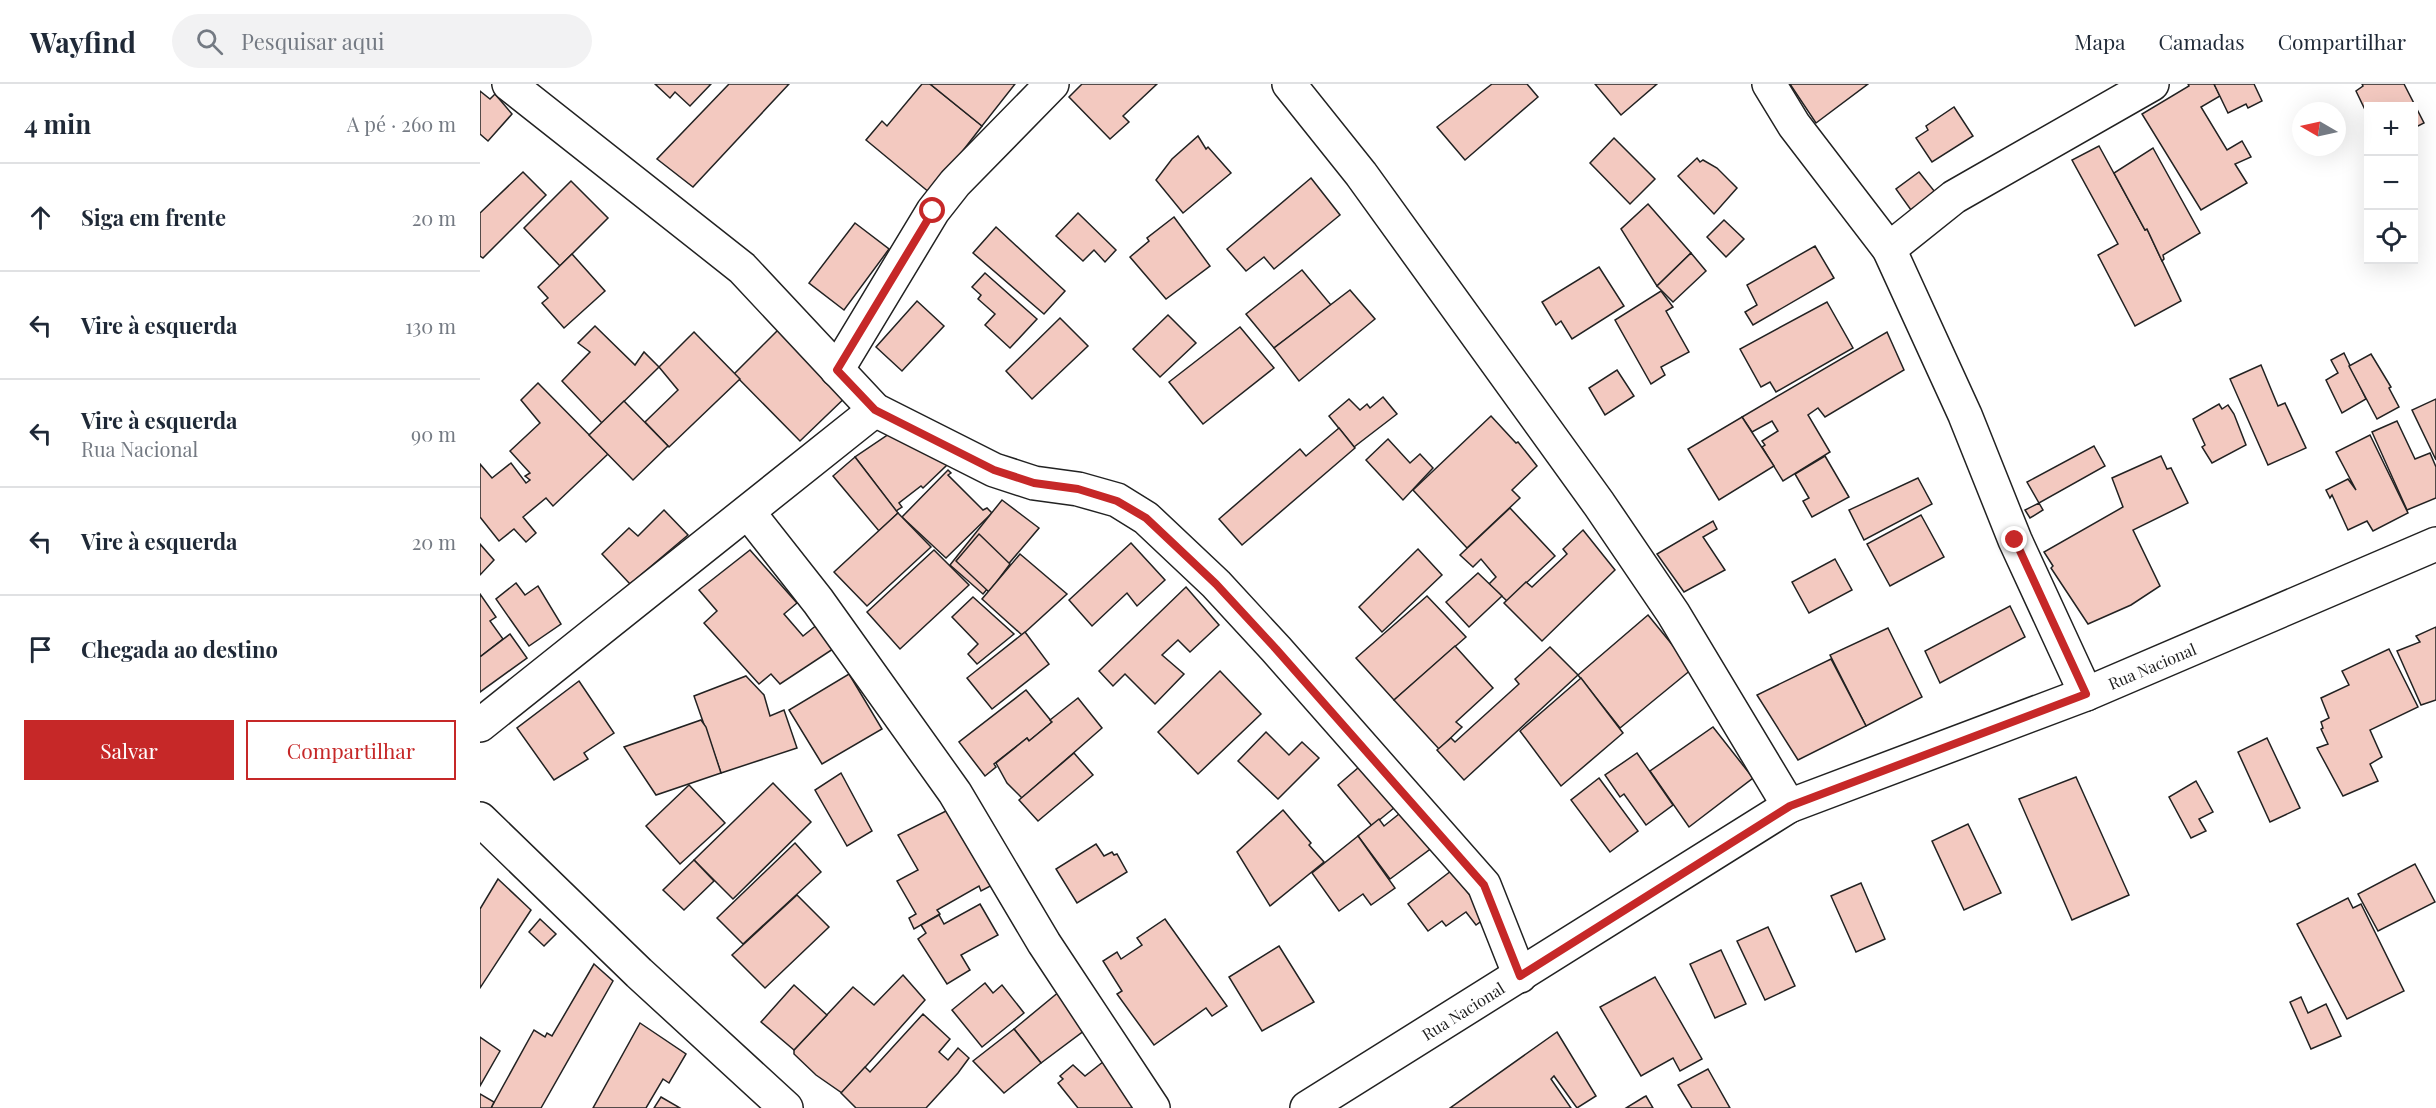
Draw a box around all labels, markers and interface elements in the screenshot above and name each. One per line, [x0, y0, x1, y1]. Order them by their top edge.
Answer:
search box [172, 14, 592, 68]
text: Wayfind [30, 23, 136, 60]
icon: search [193, 25, 226, 58]
text: Pesquisar aqui [241, 26, 384, 56]
text: Mapa [2074, 27, 2126, 55]
text: Camadas [2159, 27, 2245, 55]
text: Compartilhar [2278, 27, 2406, 55]
north arrow [2292, 102, 2346, 156]
map controls [2364, 102, 2418, 264]
button: + [2364, 102, 2418, 156]
text: 4 min [24, 106, 91, 141]
text: A pé · 260 m [347, 110, 456, 137]
button: − [2364, 156, 2418, 210]
route start [919, 197, 945, 223]
icon: ahead [24, 201, 57, 234]
text: Siga em frente [81, 202, 226, 232]
text: 20 m [412, 204, 456, 231]
button: locate [2364, 210, 2418, 264]
icon: left [24, 309, 57, 342]
text: Vire à esquerda [81, 310, 238, 340]
text: 130 m [405, 312, 456, 339]
text: Vire à esquerda [81, 405, 238, 435]
icon: left [24, 417, 57, 450]
text: 90 m [411, 420, 456, 447]
text: Rua Nacional [81, 435, 198, 462]
icon: left [24, 525, 57, 558]
text: Vire à esquerda [81, 526, 238, 556]
route end [2001, 526, 2027, 552]
text: 20 m [412, 528, 456, 555]
icon: arrive [24, 633, 57, 666]
text: Chegada ao destino [81, 634, 278, 664]
street label: Rua Nacional [2105, 638, 2200, 694]
button: Salvar [24, 720, 234, 780]
button: Compartilhar [246, 720, 456, 780]
street label: Rua Nacional [1418, 977, 1509, 1045]

